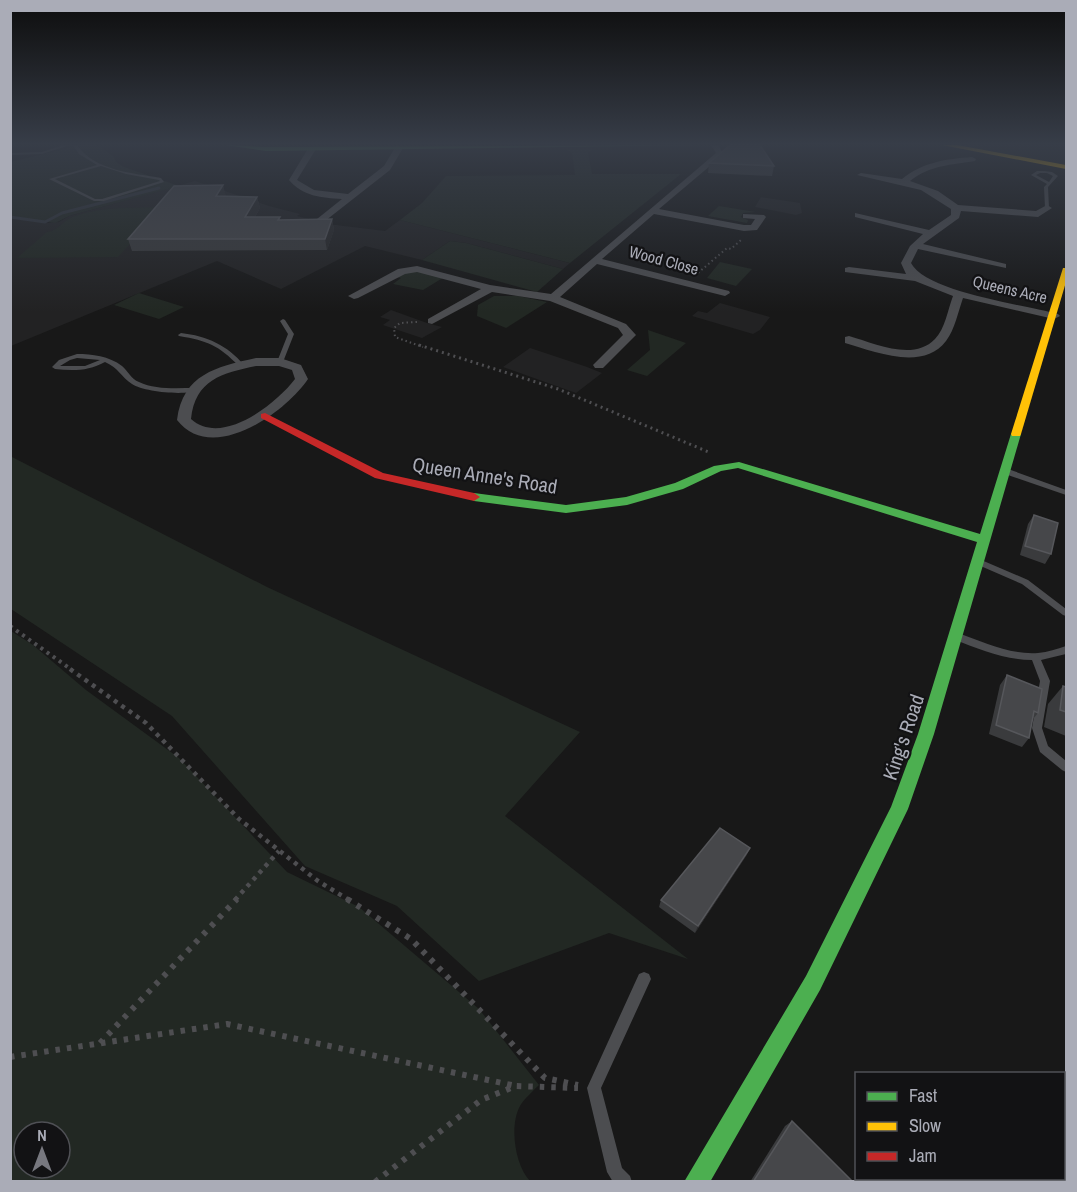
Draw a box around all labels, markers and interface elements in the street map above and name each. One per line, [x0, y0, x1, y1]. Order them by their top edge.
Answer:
street label: Wood Close [627, 240, 701, 280]
street label: Queens Acre [971, 270, 1049, 308]
street label: Queen Anne's Road [411, 450, 559, 500]
street label: King's Road [876, 691, 930, 783]
legend [855, 1072, 1065, 1180]
text: Fast [909, 1083, 937, 1108]
text: Slow [909, 1113, 941, 1138]
north arrow [12, 1120, 72, 1180]
text: N [37, 1124, 47, 1146]
text: Jam [909, 1143, 937, 1168]

